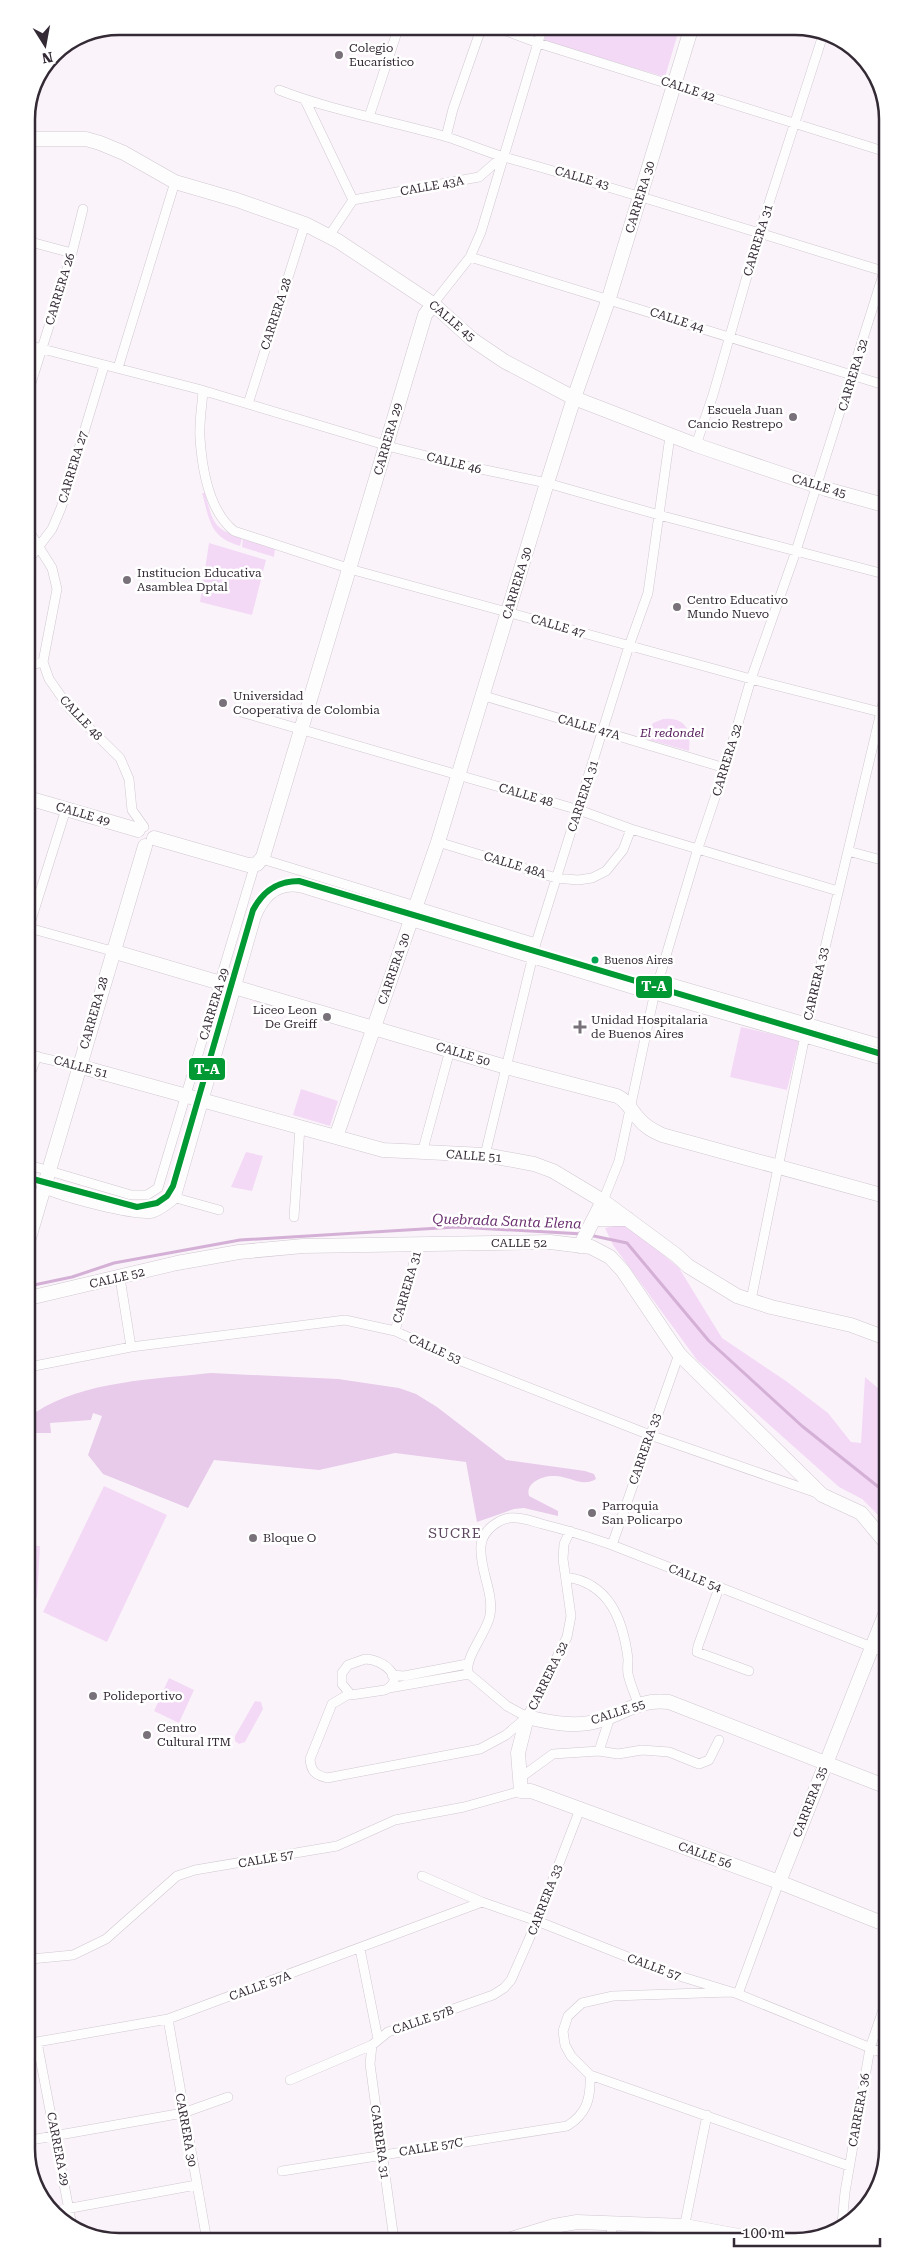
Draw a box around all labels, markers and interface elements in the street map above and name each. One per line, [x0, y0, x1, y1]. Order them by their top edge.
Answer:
north arrow [20, 20, 70, 70]
place label: Colegio Eucarístico [349, 41, 414, 69]
text: N [40, 49, 54, 67]
marker: Colegio Eucarístico [333, 49, 345, 61]
street label: CALLE 42 [659, 74, 717, 104]
street label: CARRERA 30 [622, 159, 658, 235]
street label: CALLE 43 [553, 164, 611, 193]
street label: CALLE 43A [399, 173, 466, 198]
street label: CARRERA 31 [740, 202, 776, 278]
street label: CARRERA 26 [42, 251, 78, 327]
street label: CARRERA 28 [258, 276, 294, 352]
street label: CALLE 45 [426, 298, 478, 345]
street label: CALLE 44 [648, 305, 706, 335]
street label: CARRERA 32 [835, 337, 871, 413]
street label: CARRERA 29 [371, 401, 405, 477]
place label: Escuela Juan Cancio Restrepo [688, 403, 783, 431]
marker: Escuela Juan Cancio Restrepo [787, 411, 799, 423]
street label: CARRERA 27 [55, 429, 91, 505]
street label: CALLE 46 [425, 449, 483, 477]
street label: CALLE 45 [790, 471, 848, 501]
street label: CARRERA 30 [499, 545, 535, 621]
place label: Institucion Educativa Asamblea Dptal [137, 566, 262, 594]
marker: Institucion Educativa Asamblea Dptal [121, 574, 133, 586]
place label: Centro Educativo Mundo Nuevo [687, 593, 788, 621]
marker: Centro Educativo Mundo Nuevo [671, 601, 683, 613]
street label: CALLE 47 [529, 612, 587, 641]
place label: Universidad Cooperativa de Colombia [233, 689, 380, 717]
street label: CALLE 48 [57, 693, 105, 743]
marker: Universidad Cooperativa de Colombia [217, 697, 229, 709]
street label: CALLE 47A [556, 711, 622, 743]
street label: CARRERA 32 [709, 722, 745, 798]
park label: El redondel [639, 726, 704, 740]
street label: CARRERA 31 [565, 758, 601, 834]
street label: CALLE 48 [497, 781, 555, 810]
street label: CALLE 49 [54, 800, 112, 829]
street label: CALLE 48A [482, 849, 548, 881]
street label: CARRERA 30 [375, 931, 413, 1007]
street label: CARRERA 33 [801, 946, 831, 1022]
place label: Buenos Aires [604, 954, 673, 967]
marker: Buenos Aires [590, 955, 600, 965]
street label: CARRERA 29 [196, 966, 232, 1042]
street label: CARRERA 28 [77, 975, 111, 1051]
line badge: T-A [635, 975, 673, 999]
text: T-A [641, 978, 667, 994]
place label: Liceo Leon De Greiff [253, 1003, 317, 1031]
marker: Liceo Leon De Greiff [321, 1011, 333, 1023]
place label: Unidad Hospitalaria de Buenos Aires [591, 1013, 708, 1041]
marker: Unidad Hospitalaria de Buenos Aires [573, 1020, 587, 1034]
street label: CALLE 50 [434, 1039, 492, 1069]
street label: CALLE 51 [52, 1053, 110, 1081]
line badge: T-A [188, 1057, 226, 1081]
text: T-A [194, 1061, 220, 1077]
street label: CALLE 51 [446, 1147, 503, 1165]
water label: Quebrada Santa Elena [432, 1210, 582, 1232]
street label: CALLE 52 [491, 1236, 547, 1250]
street label: CARRERA 31 [390, 1249, 424, 1325]
street label: CALLE 52 [88, 1265, 146, 1291]
street label: CALLE 53 [407, 1331, 464, 1367]
street label: CARRERA 33 [626, 1411, 664, 1487]
place label: Parroquia San Policarpo [602, 1499, 683, 1527]
marker: Parroquia San Policarpo [586, 1507, 598, 1519]
district label: SUCRE [428, 1525, 482, 1541]
place label: Bloque O [263, 1531, 316, 1545]
marker: Bloque O [247, 1532, 259, 1544]
street label: CALLE 54 [666, 1561, 724, 1595]
street label: CARRERA 32 [525, 1639, 571, 1713]
place label: Polideportivo [103, 1689, 182, 1703]
marker: Polideportivo [87, 1690, 99, 1702]
street label: CALLE 55 [589, 1697, 647, 1727]
place label: Centro Cultural ITM [157, 1721, 231, 1749]
marker: Centro Cultural ITM [141, 1729, 153, 1741]
street label: CARRERA 35 [790, 1764, 830, 1839]
street label: CALLE 56 [676, 1839, 734, 1871]
street label: CALLE 57 [237, 1847, 295, 1871]
street label: CARRERA 33 [525, 1862, 565, 1937]
street label: CALLE 57 [625, 1951, 683, 1983]
street label: CALLE 57A [227, 1968, 293, 2004]
street label: CALLE 57B [390, 2003, 456, 2037]
street label: CARRERA 36 [846, 2072, 872, 2148]
street label: CARRERA 30 [173, 2092, 199, 2168]
street label: CARRERA 31 [368, 2104, 392, 2180]
street label: CARRERA 29 [44, 2111, 72, 2187]
street label: CALLE 57C [398, 2135, 464, 2159]
scale bar [734, 2216, 880, 2248]
text: 100 m [742, 2224, 785, 2242]

